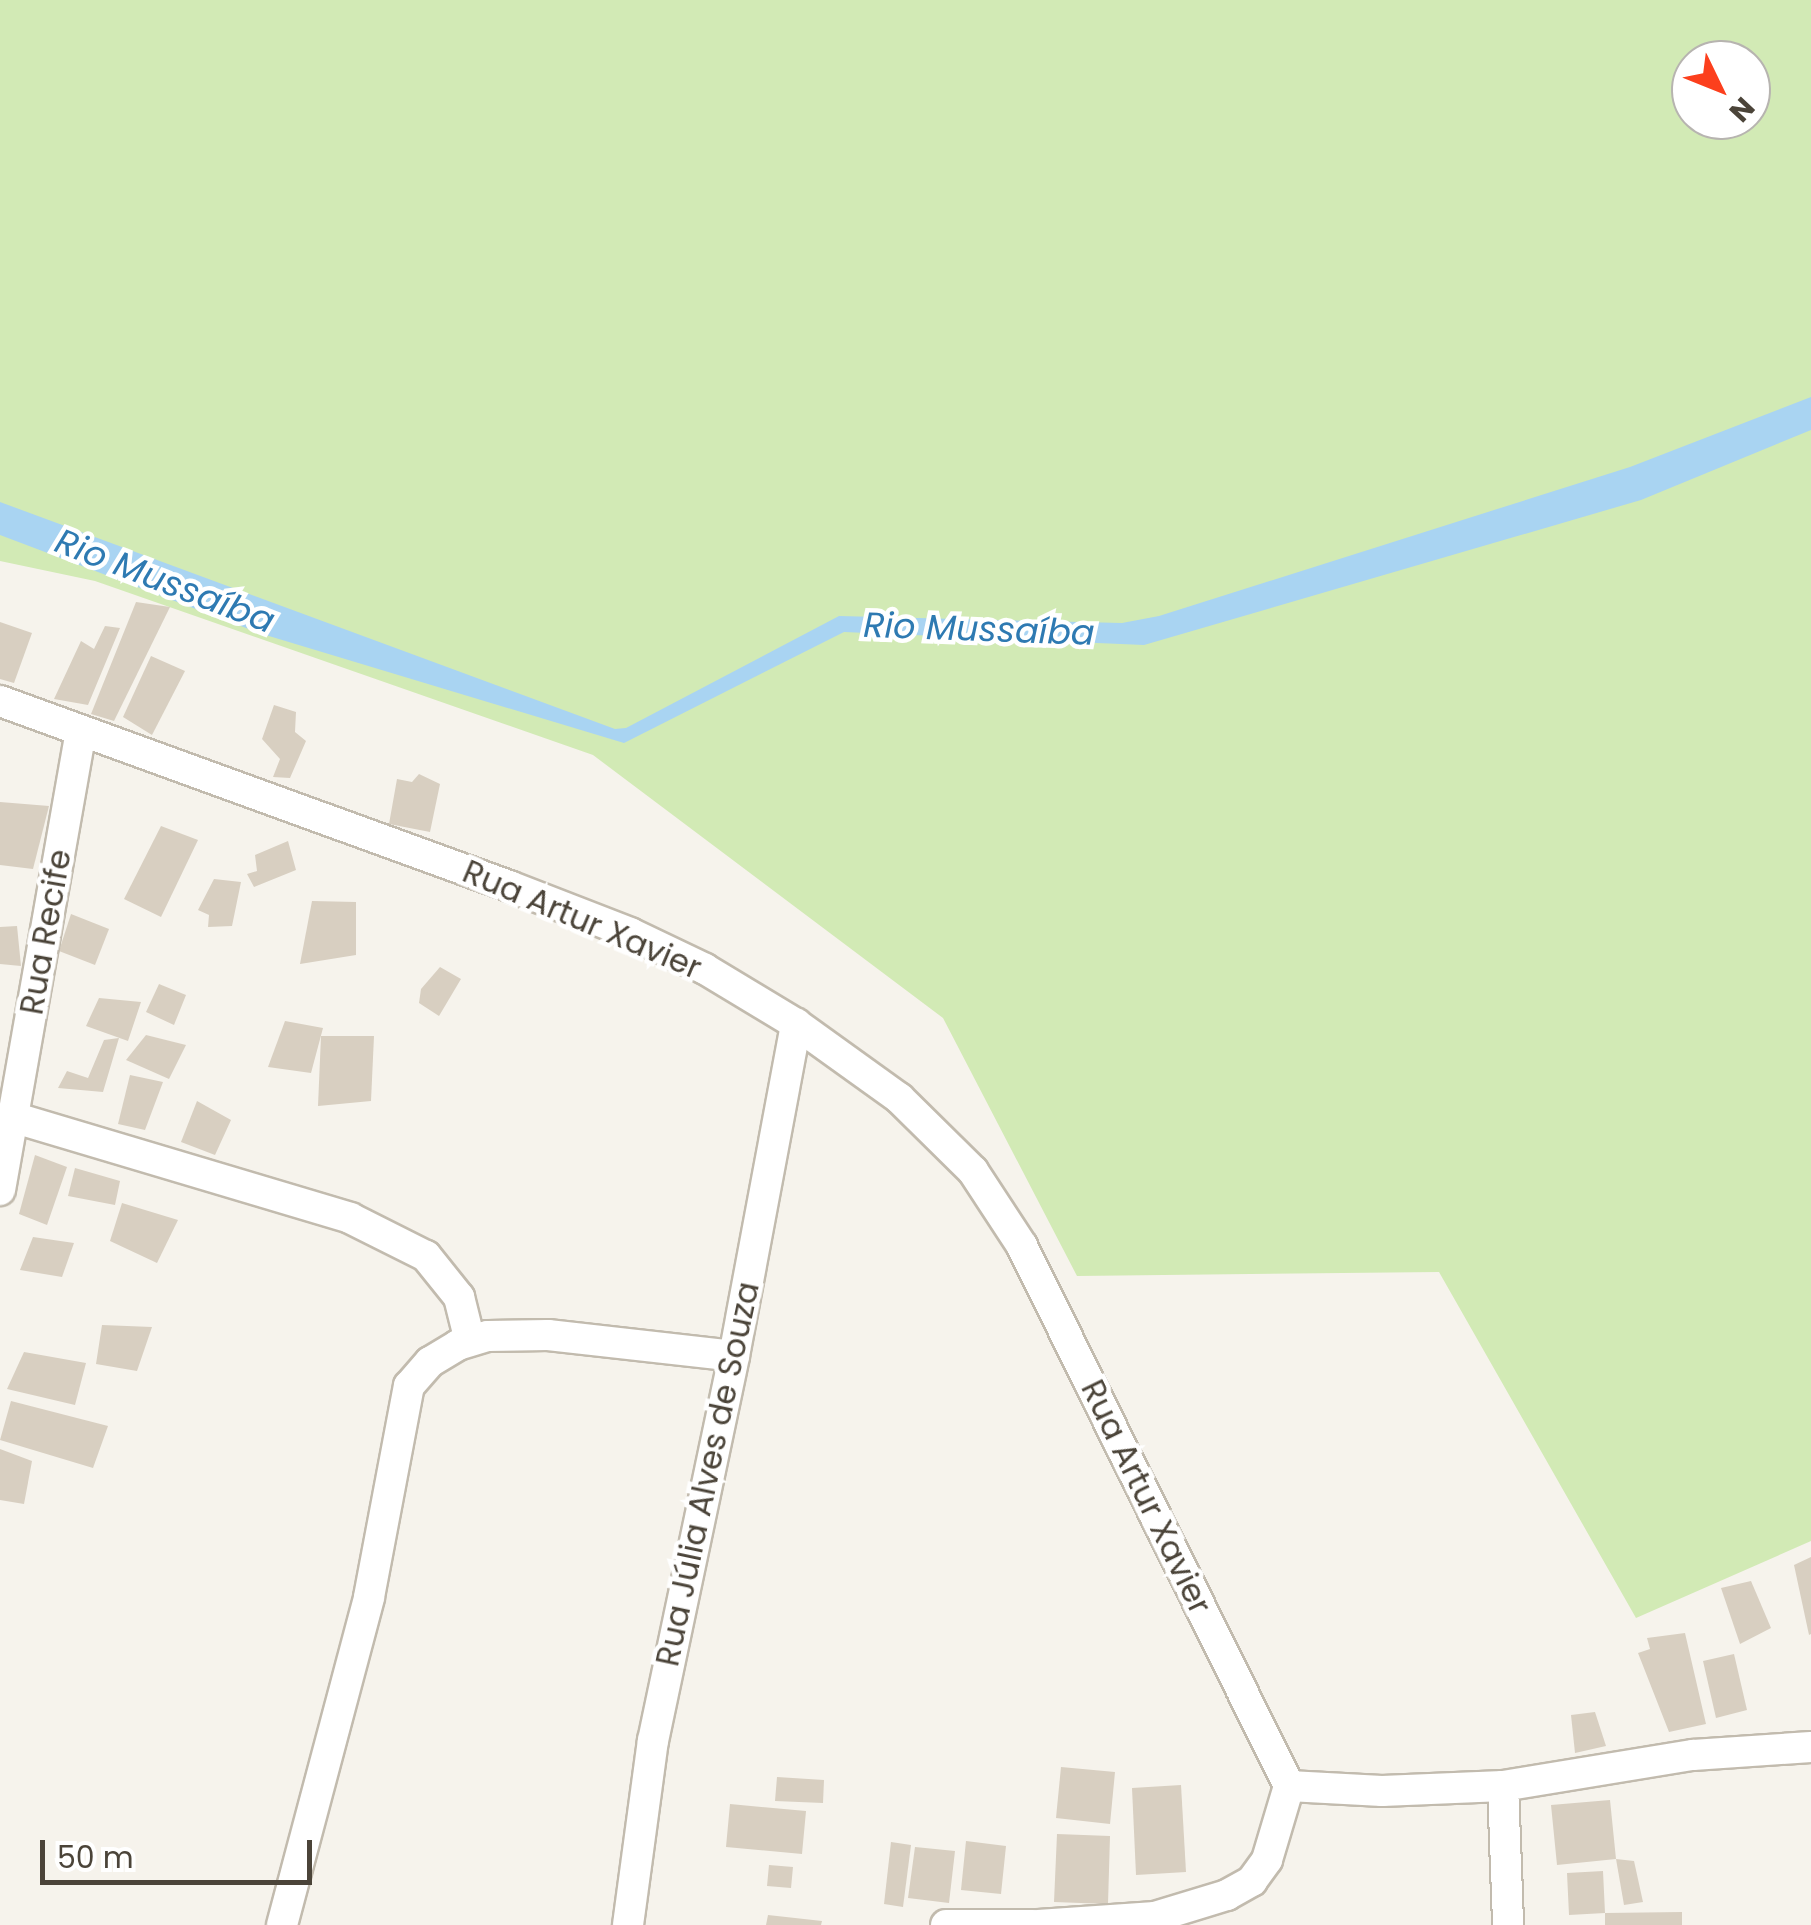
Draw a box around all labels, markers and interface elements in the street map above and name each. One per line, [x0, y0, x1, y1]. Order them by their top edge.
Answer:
north arrow [1671, 40, 1771, 140]
text: N [1720, 88, 1763, 130]
water label: Rio Mussaíba [49, 520, 281, 642]
water label: Rio Mussaíba [863, 604, 1095, 654]
street label: Rua Recife [13, 846, 79, 1018]
street label: Rua Artur Xavier [457, 852, 707, 988]
street label: Rua Júlia Alves de Souza [648, 1278, 768, 1670]
street label: Rua Artur Xavier [1073, 1374, 1219, 1620]
scale bar [45, 1820, 318, 1882]
text: 50 m [57, 1836, 134, 1879]

